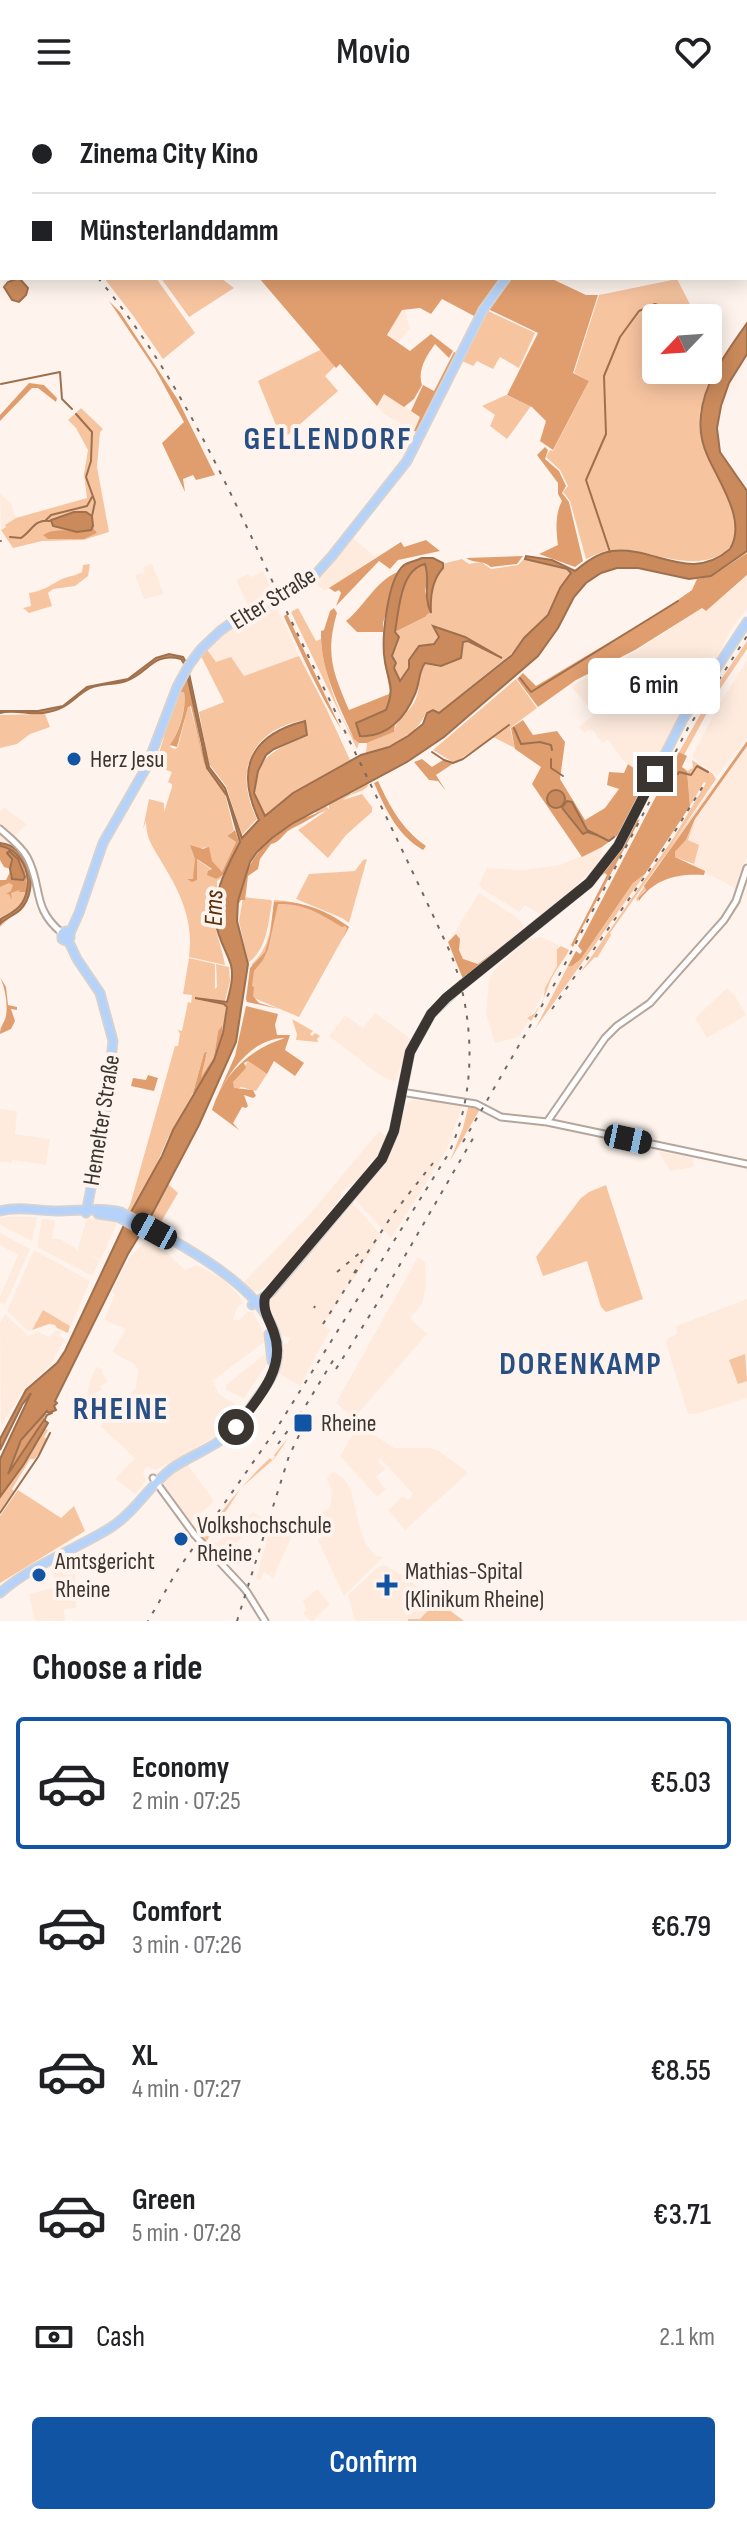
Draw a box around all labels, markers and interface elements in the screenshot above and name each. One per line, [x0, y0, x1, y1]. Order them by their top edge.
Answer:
icon: menu [32, 30, 76, 74]
icon: heart [671, 30, 715, 74]
text: Movio [336, 31, 411, 74]
text: Zinema City Kino [80, 136, 258, 172]
text: Münsterlanddamm [80, 213, 279, 249]
north arrow [642, 304, 722, 384]
map controls [642, 304, 722, 384]
district label: GELLENDORF [243, 420, 413, 459]
street label: Elter Straße [225, 561, 321, 636]
callout: 6 min [589, 658, 721, 714]
text: 6 min [629, 670, 679, 701]
place label: Herz Jesu [90, 745, 164, 774]
marker: Herz Jesu [65, 750, 83, 768]
route end [637, 756, 673, 792]
water label: Ems [199, 890, 230, 926]
street label: Hemelter Straße [77, 1053, 126, 1187]
car [602, 1122, 654, 1156]
car [127, 1209, 181, 1253]
district label: DORENKAMP [499, 1345, 663, 1384]
district label: RHEINE [73, 1390, 169, 1429]
route start [218, 1409, 254, 1445]
place label: Rheine [321, 1409, 376, 1438]
marker: Rheine [292, 1412, 314, 1434]
place label: Volkshochschule Rheine [197, 1511, 332, 1568]
marker: Volkshochschule Rheine [172, 1530, 190, 1548]
place label: Amtsgericht Rheine [54, 1547, 155, 1604]
place label: Mathias-Spital (Klinikum Rheine) [405, 1557, 544, 1614]
marker: Amtsgericht Rheine [30, 1566, 48, 1584]
marker: Mathias-Spital (Klinikum Rheine) [376, 1574, 398, 1596]
text: Choose a ride [32, 1647, 203, 1690]
icon: car [36, 1747, 108, 1819]
text: Economy [132, 1750, 229, 1786]
text: €5.03 [650, 1765, 711, 1801]
text: 2 min · 07:25 [132, 1786, 241, 1817]
icon: car [36, 1891, 108, 1963]
text: Comfort [132, 1894, 222, 1930]
text: €6.79 [651, 1909, 711, 1945]
text: 3 min · 07:26 [132, 1930, 242, 1961]
icon: car [36, 2035, 108, 2107]
text: XL [132, 2038, 158, 2074]
text: €8.55 [651, 2053, 711, 2089]
text: 4 min · 07:27 [132, 2074, 241, 2105]
icon: car [36, 2179, 108, 2251]
text: Green [132, 2182, 196, 2218]
text: €3.71 [653, 2197, 711, 2233]
text: 5 min · 07:28 [132, 2218, 241, 2249]
icon: cash [32, 2315, 76, 2359]
text: Cash [96, 2319, 145, 2355]
text: 2.1 km [659, 2322, 715, 2353]
button: Confirm [32, 2417, 715, 2509]

